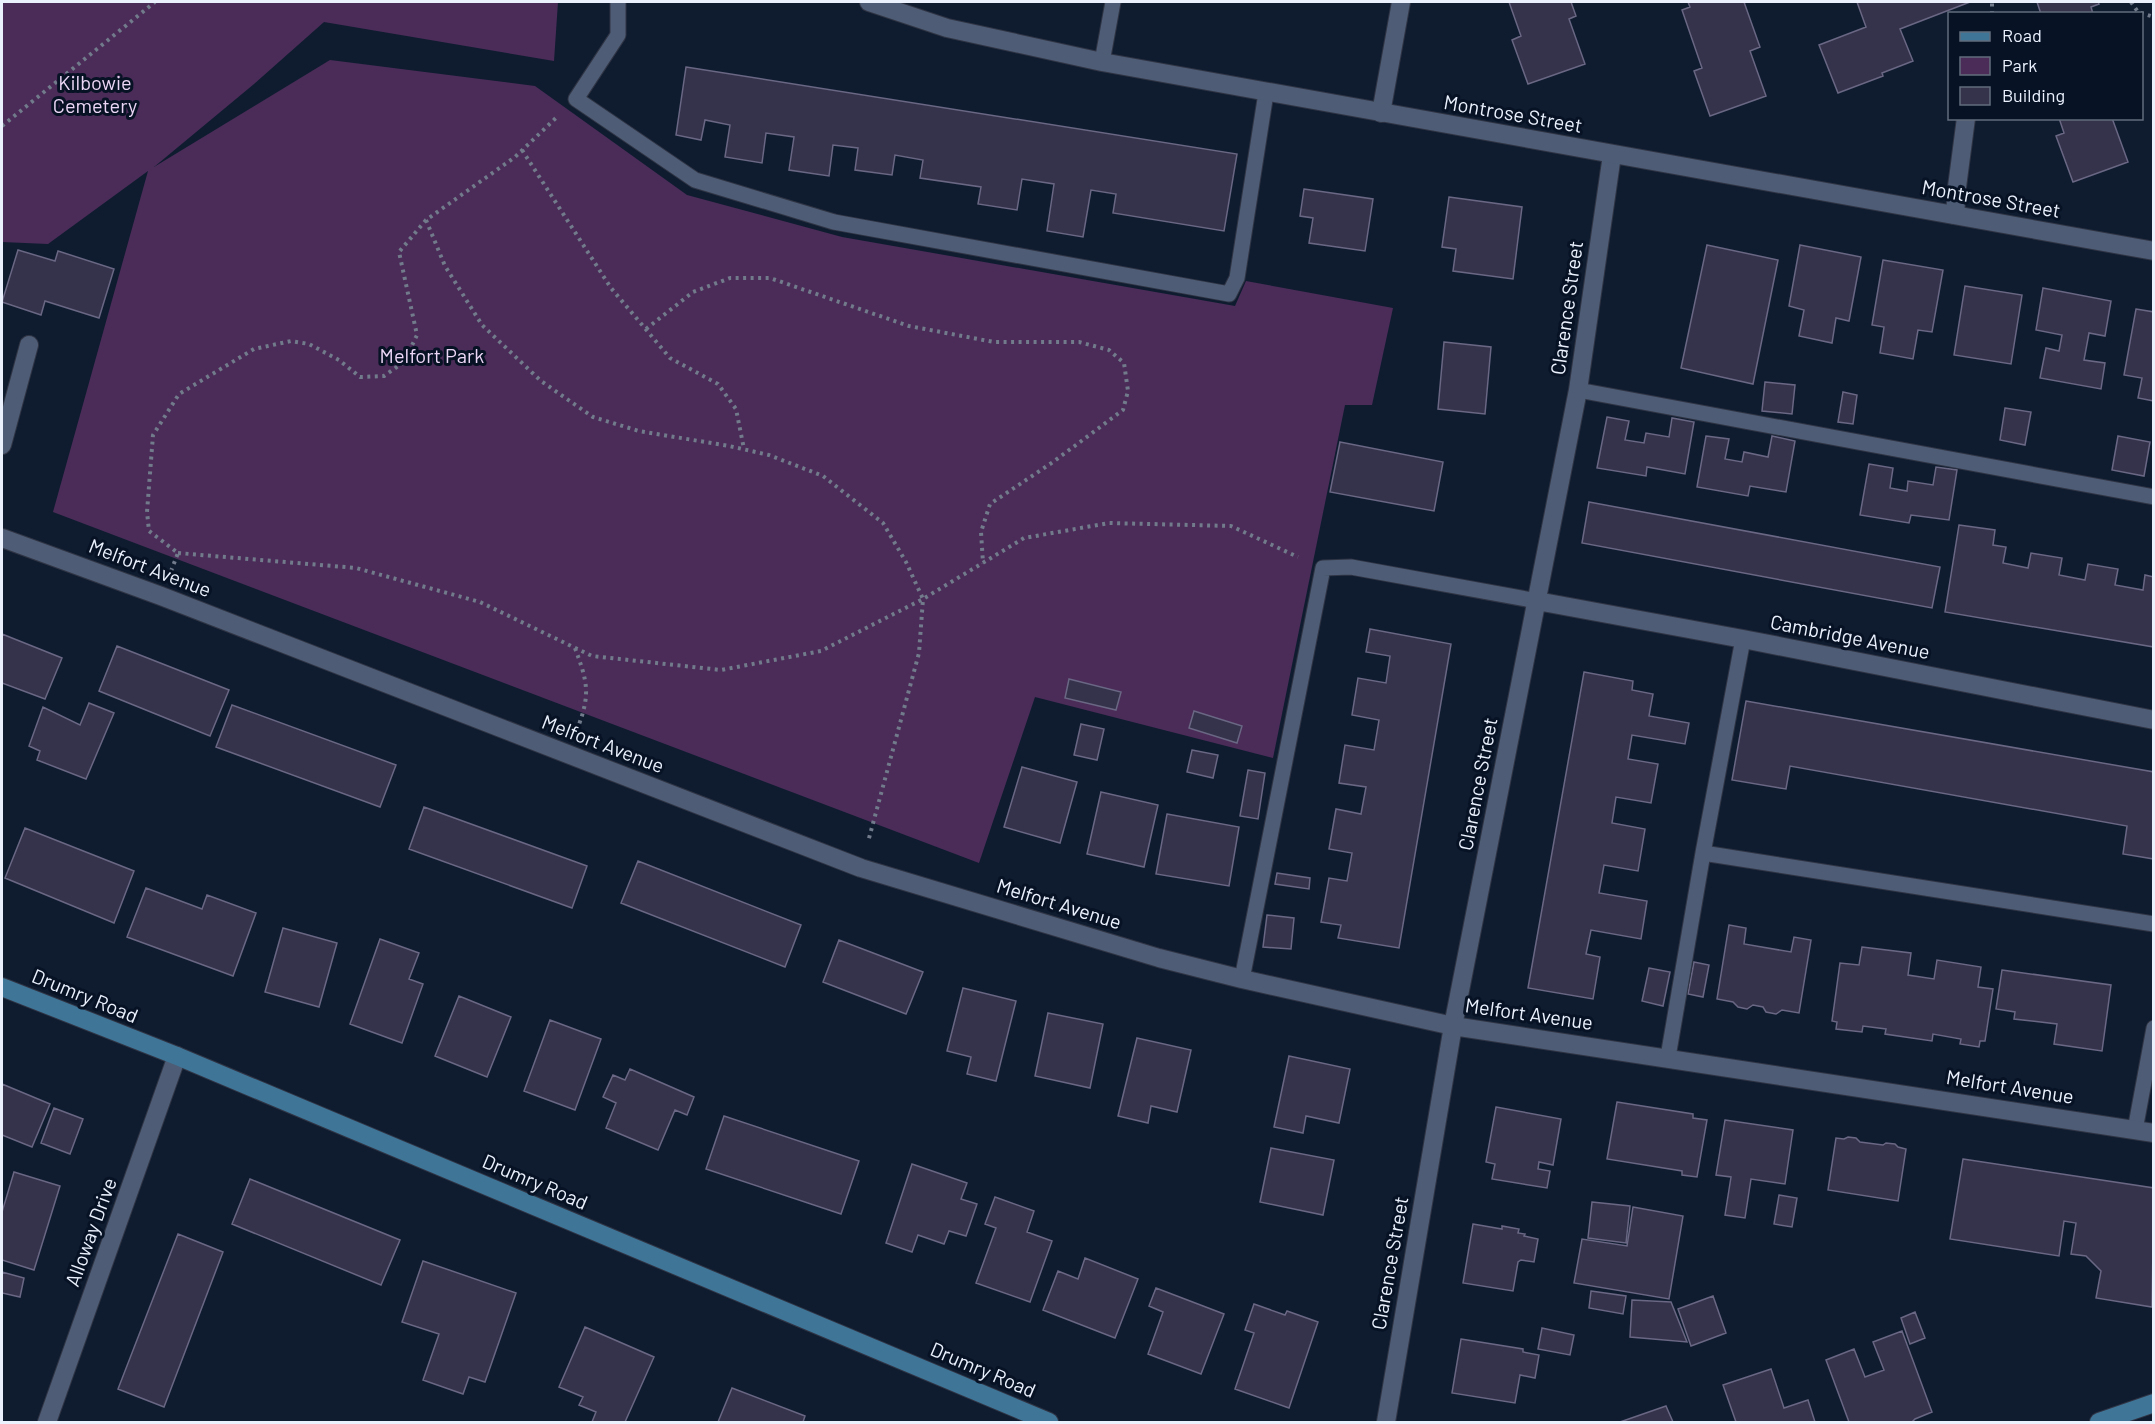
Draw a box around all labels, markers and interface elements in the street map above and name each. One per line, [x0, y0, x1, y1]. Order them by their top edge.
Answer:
legend [1948, 12, 2143, 120]
text: Road [2002, 24, 2042, 46]
text: Park [2002, 54, 2037, 76]
park label: Kilbowie Cemetery [53, 70, 137, 117]
text: Building [2002, 84, 2065, 106]
street label: Montrose Street [1442, 89, 1584, 137]
street label: Montrose Street [1920, 174, 2062, 222]
street label: Clarence Street [1545, 239, 1587, 376]
park label: Melfort Park [380, 343, 484, 367]
street label: Melfort Avenue [86, 533, 215, 601]
street label: Cambridge Avenue [1768, 609, 1932, 663]
street label: Melfort Avenue [539, 709, 668, 777]
street label: Clarence Street [1452, 715, 1502, 852]
street label: Melfort Avenue [994, 873, 1125, 933]
street label: Drumry Road [29, 963, 142, 1027]
street label: Melfort Avenue [1464, 992, 1595, 1034]
street label: Melfort Avenue [1945, 1064, 2076, 1108]
street label: Drumry Road [479, 1148, 592, 1214]
street label: Alloway Drive [59, 1174, 121, 1289]
street label: Clarence Street [1365, 1194, 1413, 1331]
street label: Drumry Road [927, 1336, 1040, 1402]

